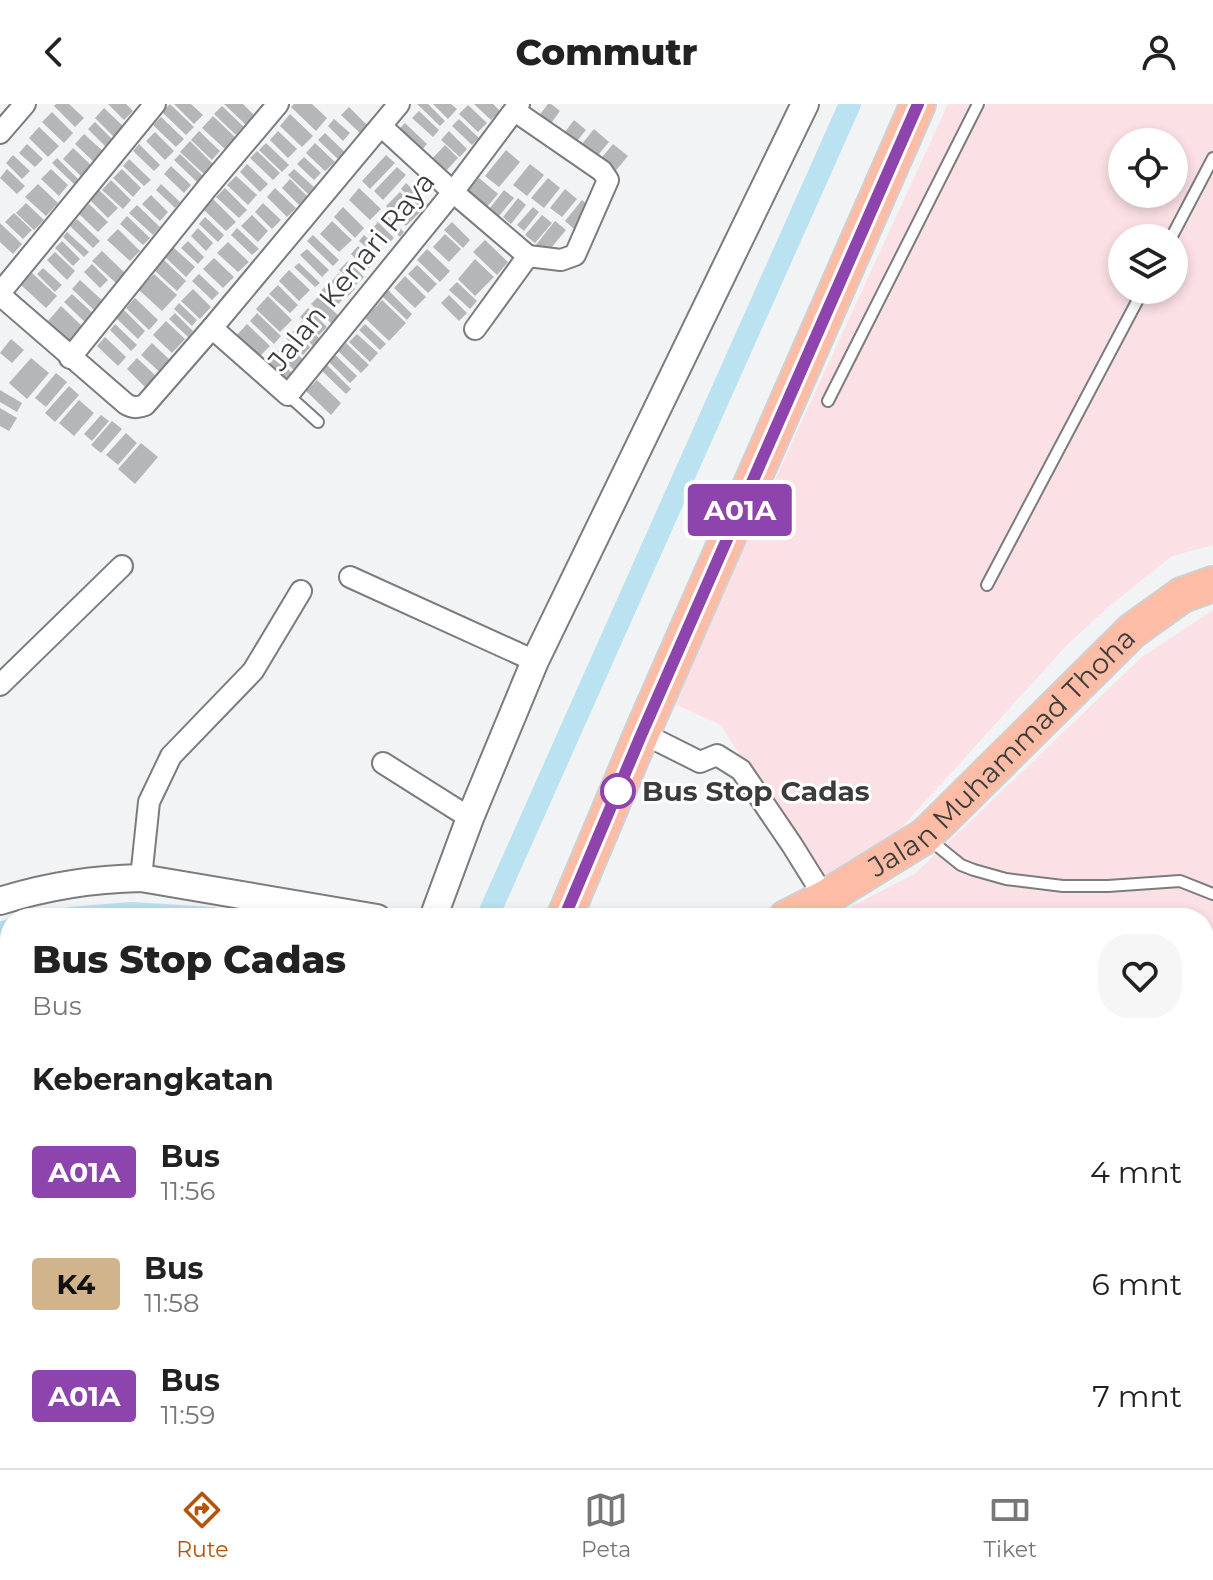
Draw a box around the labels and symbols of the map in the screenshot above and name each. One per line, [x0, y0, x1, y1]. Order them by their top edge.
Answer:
street label: Jalan Kenari Raya [260, 165, 441, 378]
line badge: A01A [684, 484, 796, 536]
street label: Jalan Muhammad Thoha [861, 621, 1142, 885]
marker: Bus Stop Cadas [601, 774, 635, 808]
place label: Bus Stop Cadas [642, 774, 870, 808]

